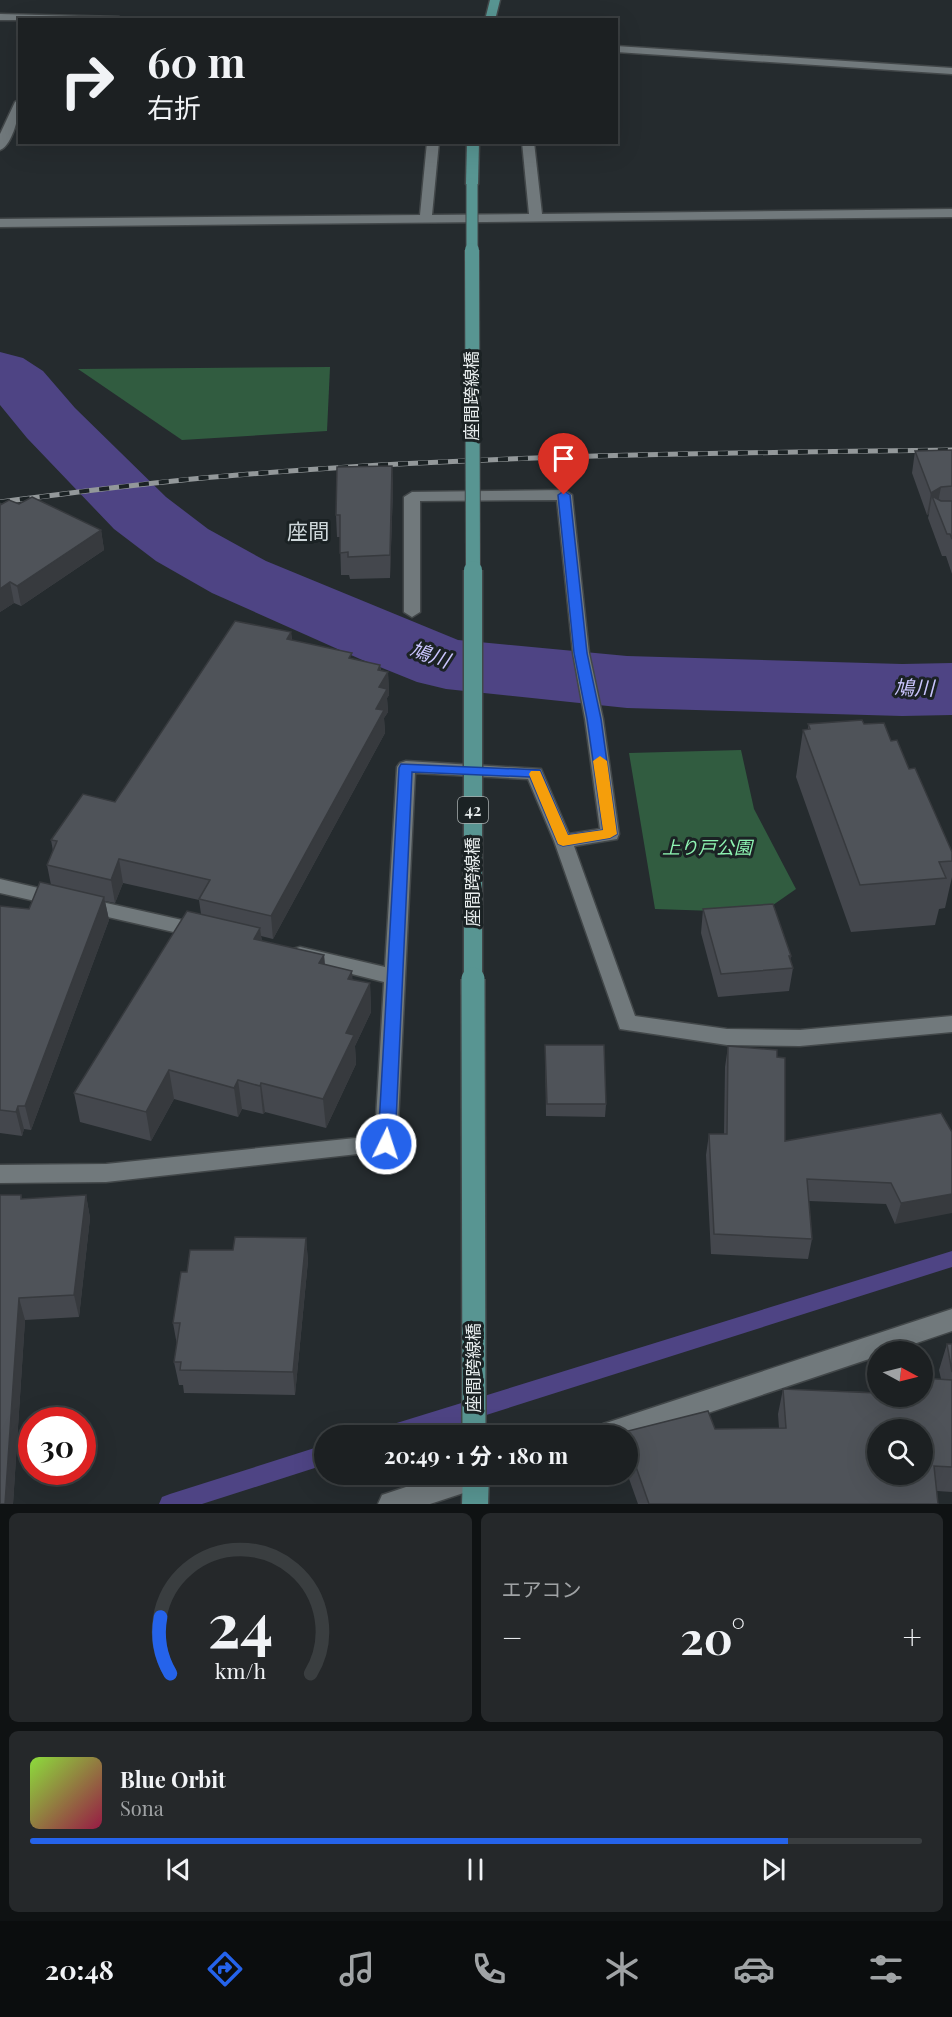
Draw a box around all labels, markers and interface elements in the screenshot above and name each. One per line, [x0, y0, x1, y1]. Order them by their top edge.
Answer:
text: 60 m [147, 33, 245, 89]
icon: right [48, 42, 126, 120]
text: 右折 [147, 89, 201, 125]
street label: 座間跨線橋 [459, 351, 483, 441]
pin [538, 433, 589, 495]
icon: arrive [547, 442, 580, 475]
district label: 座間 [287, 516, 329, 544]
water label: 鳩川 [407, 634, 456, 674]
water label: 鳩川 [894, 673, 936, 700]
road number: 42 [458, 797, 488, 823]
park label: 上り戸公園 [662, 835, 755, 859]
street label: 座間跨線橋 [460, 837, 484, 927]
position arrow [354, 1112, 418, 1176]
street label: 座間跨線橋 [461, 1323, 485, 1413]
north arrow [867, 1341, 933, 1407]
map controls [867, 1341, 933, 1485]
speed limit sign: 30 [18, 1407, 96, 1485]
button: search [867, 1419, 933, 1485]
text: 20:49 · 1 分 · 180 m [384, 1440, 568, 1470]
text: エアコン [502, 1575, 582, 1602]
text: 24 [207, 1580, 273, 1664]
text: 20° [680, 1606, 745, 1666]
text: − [502, 1614, 523, 1658]
text: + [903, 1614, 922, 1658]
text: km/h [215, 1657, 266, 1685]
text: Blue Orbit [120, 1764, 226, 1794]
text: Sona [120, 1794, 164, 1821]
icon: previous [162, 1853, 195, 1886]
icon: pause [459, 1853, 492, 1886]
icon: next [757, 1853, 790, 1886]
icon: directions [204, 1948, 246, 1990]
icon: music [336, 1948, 378, 1990]
icon: phone [468, 1948, 510, 1990]
icon: climate [601, 1948, 643, 1990]
icon: car [733, 1948, 775, 1990]
icon: filters [865, 1948, 907, 1990]
text: 20:48 [45, 1951, 114, 1987]

